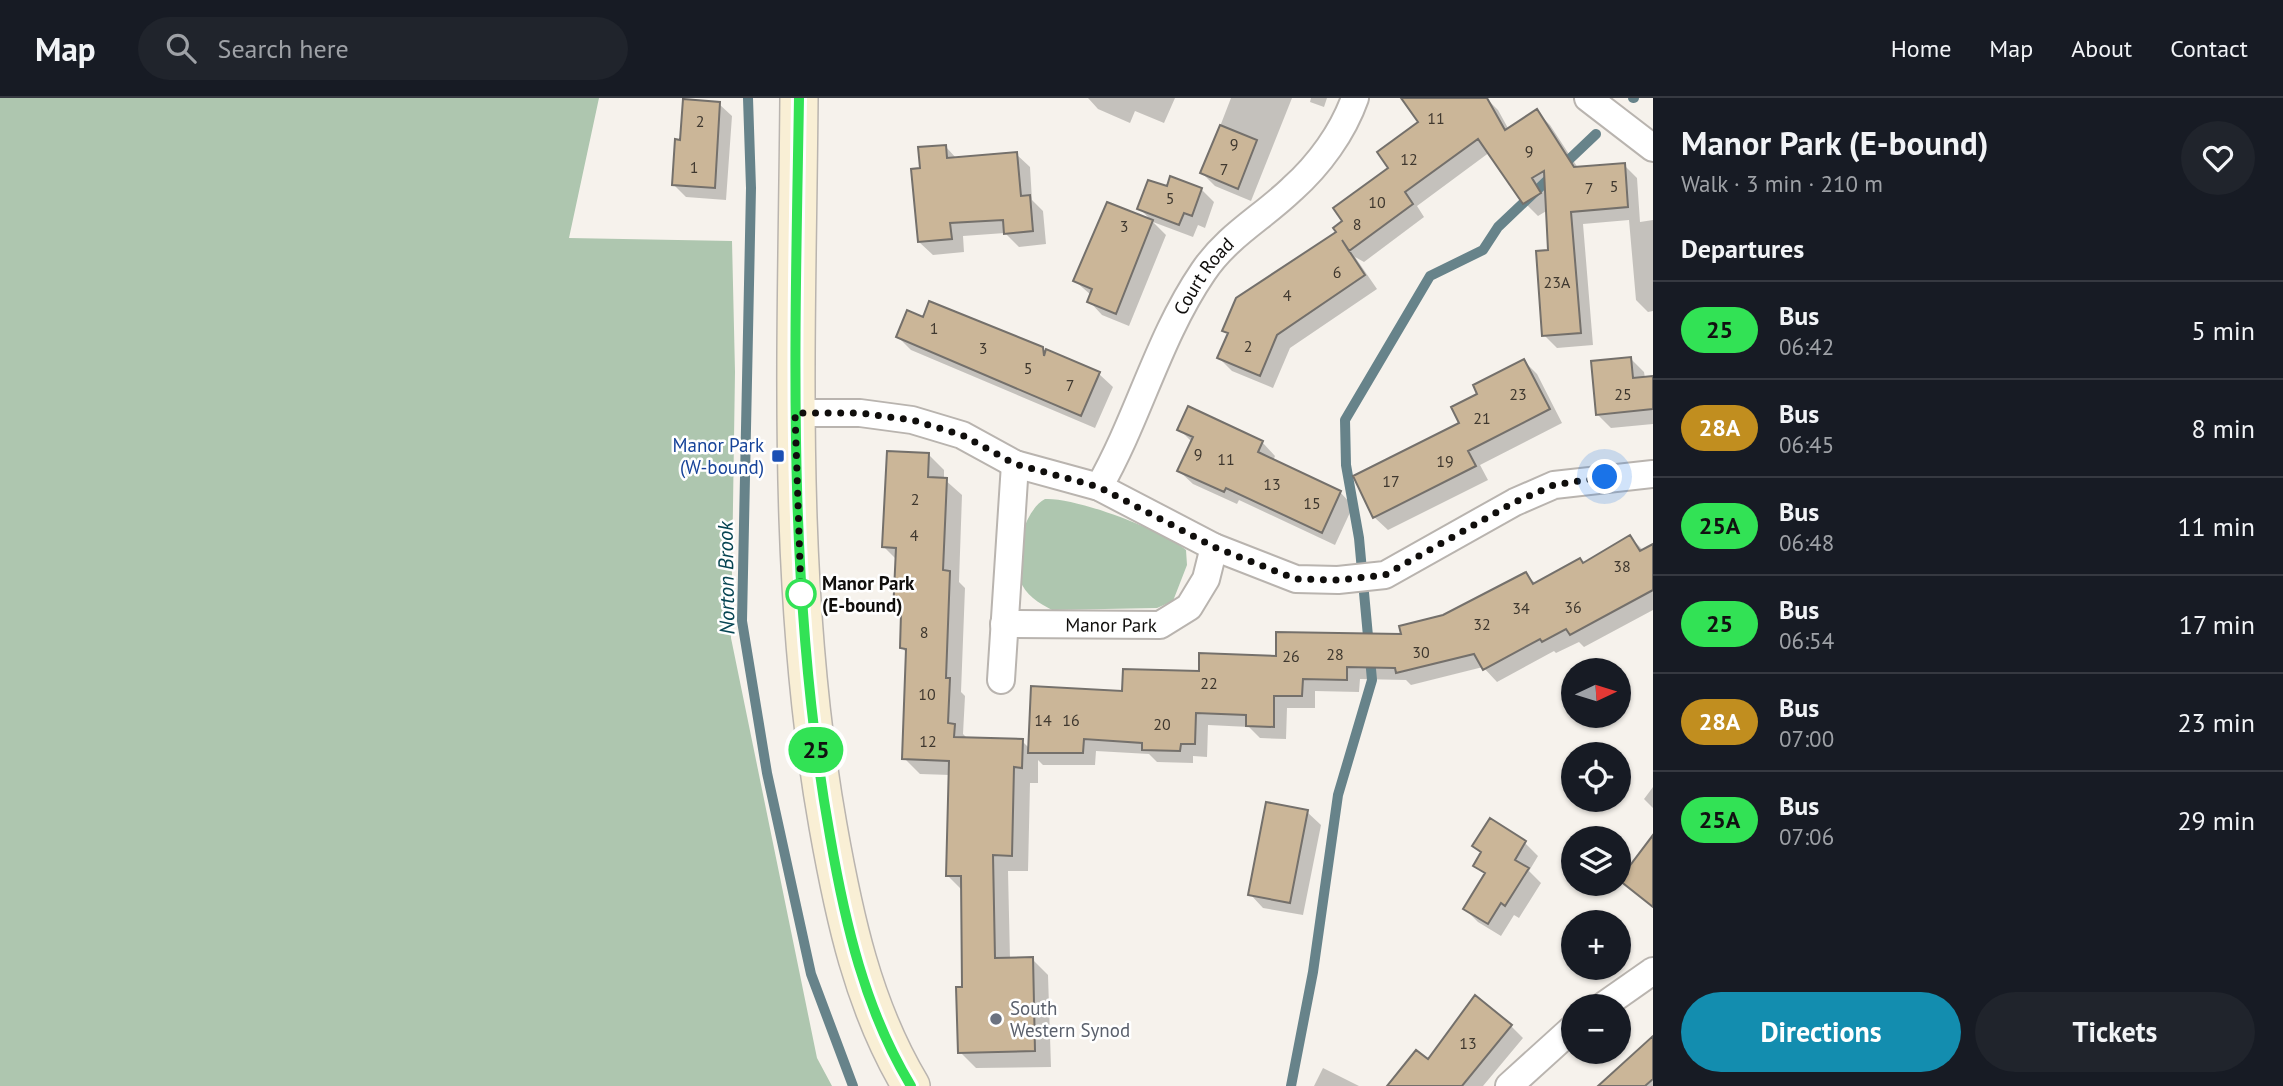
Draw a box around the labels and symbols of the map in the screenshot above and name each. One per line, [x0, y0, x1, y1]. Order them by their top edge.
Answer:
house number: 11 [1427, 108, 1445, 128]
house number: 2 [696, 111, 704, 131]
house number: 9 [1230, 134, 1238, 154]
house number: 9 [1525, 141, 1533, 161]
house number: 12 [1400, 149, 1418, 169]
house number: 1 [690, 157, 698, 177]
house number: 7 [1220, 159, 1228, 179]
house number: 5 [1610, 176, 1618, 196]
house number: 7 [1585, 178, 1593, 198]
house number: 5 [1166, 188, 1174, 208]
house number: 10 [1368, 192, 1386, 212]
house number: 8 [1353, 214, 1361, 234]
house number: 3 [1120, 216, 1128, 236]
street label: Court Road [1168, 232, 1239, 319]
house number: 6 [1333, 262, 1341, 282]
house number: 23A [1544, 272, 1571, 292]
house number: 4 [1283, 285, 1292, 305]
house number: 1 [930, 318, 938, 338]
house number: 2 [1244, 336, 1252, 356]
house number: 3 [979, 338, 987, 358]
house number: 5 [1024, 358, 1032, 378]
house number: 7 [1066, 375, 1074, 395]
house number: 23 [1509, 384, 1527, 404]
house number: 25 [1614, 384, 1632, 404]
house number: 21 [1473, 408, 1491, 428]
place label: Manor Park (W-bound) [672, 433, 764, 479]
house number: 9 [1194, 444, 1202, 464]
marker: Manor Park (W-bound) [770, 448, 786, 464]
house number: 11 [1217, 449, 1235, 469]
house number: 19 [1436, 451, 1454, 471]
your location [1587, 459, 1622, 494]
house number: 17 [1382, 471, 1400, 491]
house number: 13 [1263, 474, 1281, 494]
house number: 2 [911, 489, 919, 509]
house number: 15 [1303, 493, 1321, 513]
water label: Norton Brook [711, 520, 740, 635]
house number: 4 [910, 525, 919, 545]
house number: 38 [1613, 556, 1631, 576]
place label: Manor Park (E-bound) [822, 571, 915, 617]
marker: Manor Park (E-bound) [786, 579, 816, 609]
house number: 36 [1564, 597, 1582, 617]
house number: 34 [1512, 598, 1530, 618]
street label: Manor Park [1065, 612, 1157, 637]
house number: 32 [1473, 614, 1491, 634]
house number: 8 [920, 622, 928, 642]
house number: 30 [1412, 642, 1430, 662]
house number: 28 [1326, 644, 1344, 664]
house number: 26 [1282, 646, 1300, 666]
north arrow [1561, 658, 1631, 728]
house number: 22 [1200, 673, 1218, 693]
house number: 10 [918, 684, 936, 704]
house number: 14 [1034, 710, 1052, 730]
house number: 16 [1062, 710, 1080, 730]
house number: 20 [1153, 714, 1171, 734]
line badge: 25 [784, 727, 848, 773]
house number: 12 [919, 731, 937, 751]
place label: South Western Synod [1010, 996, 1130, 1042]
marker: South Western Synod [988, 1011, 1004, 1027]
house number: 13 [1459, 1033, 1477, 1053]

